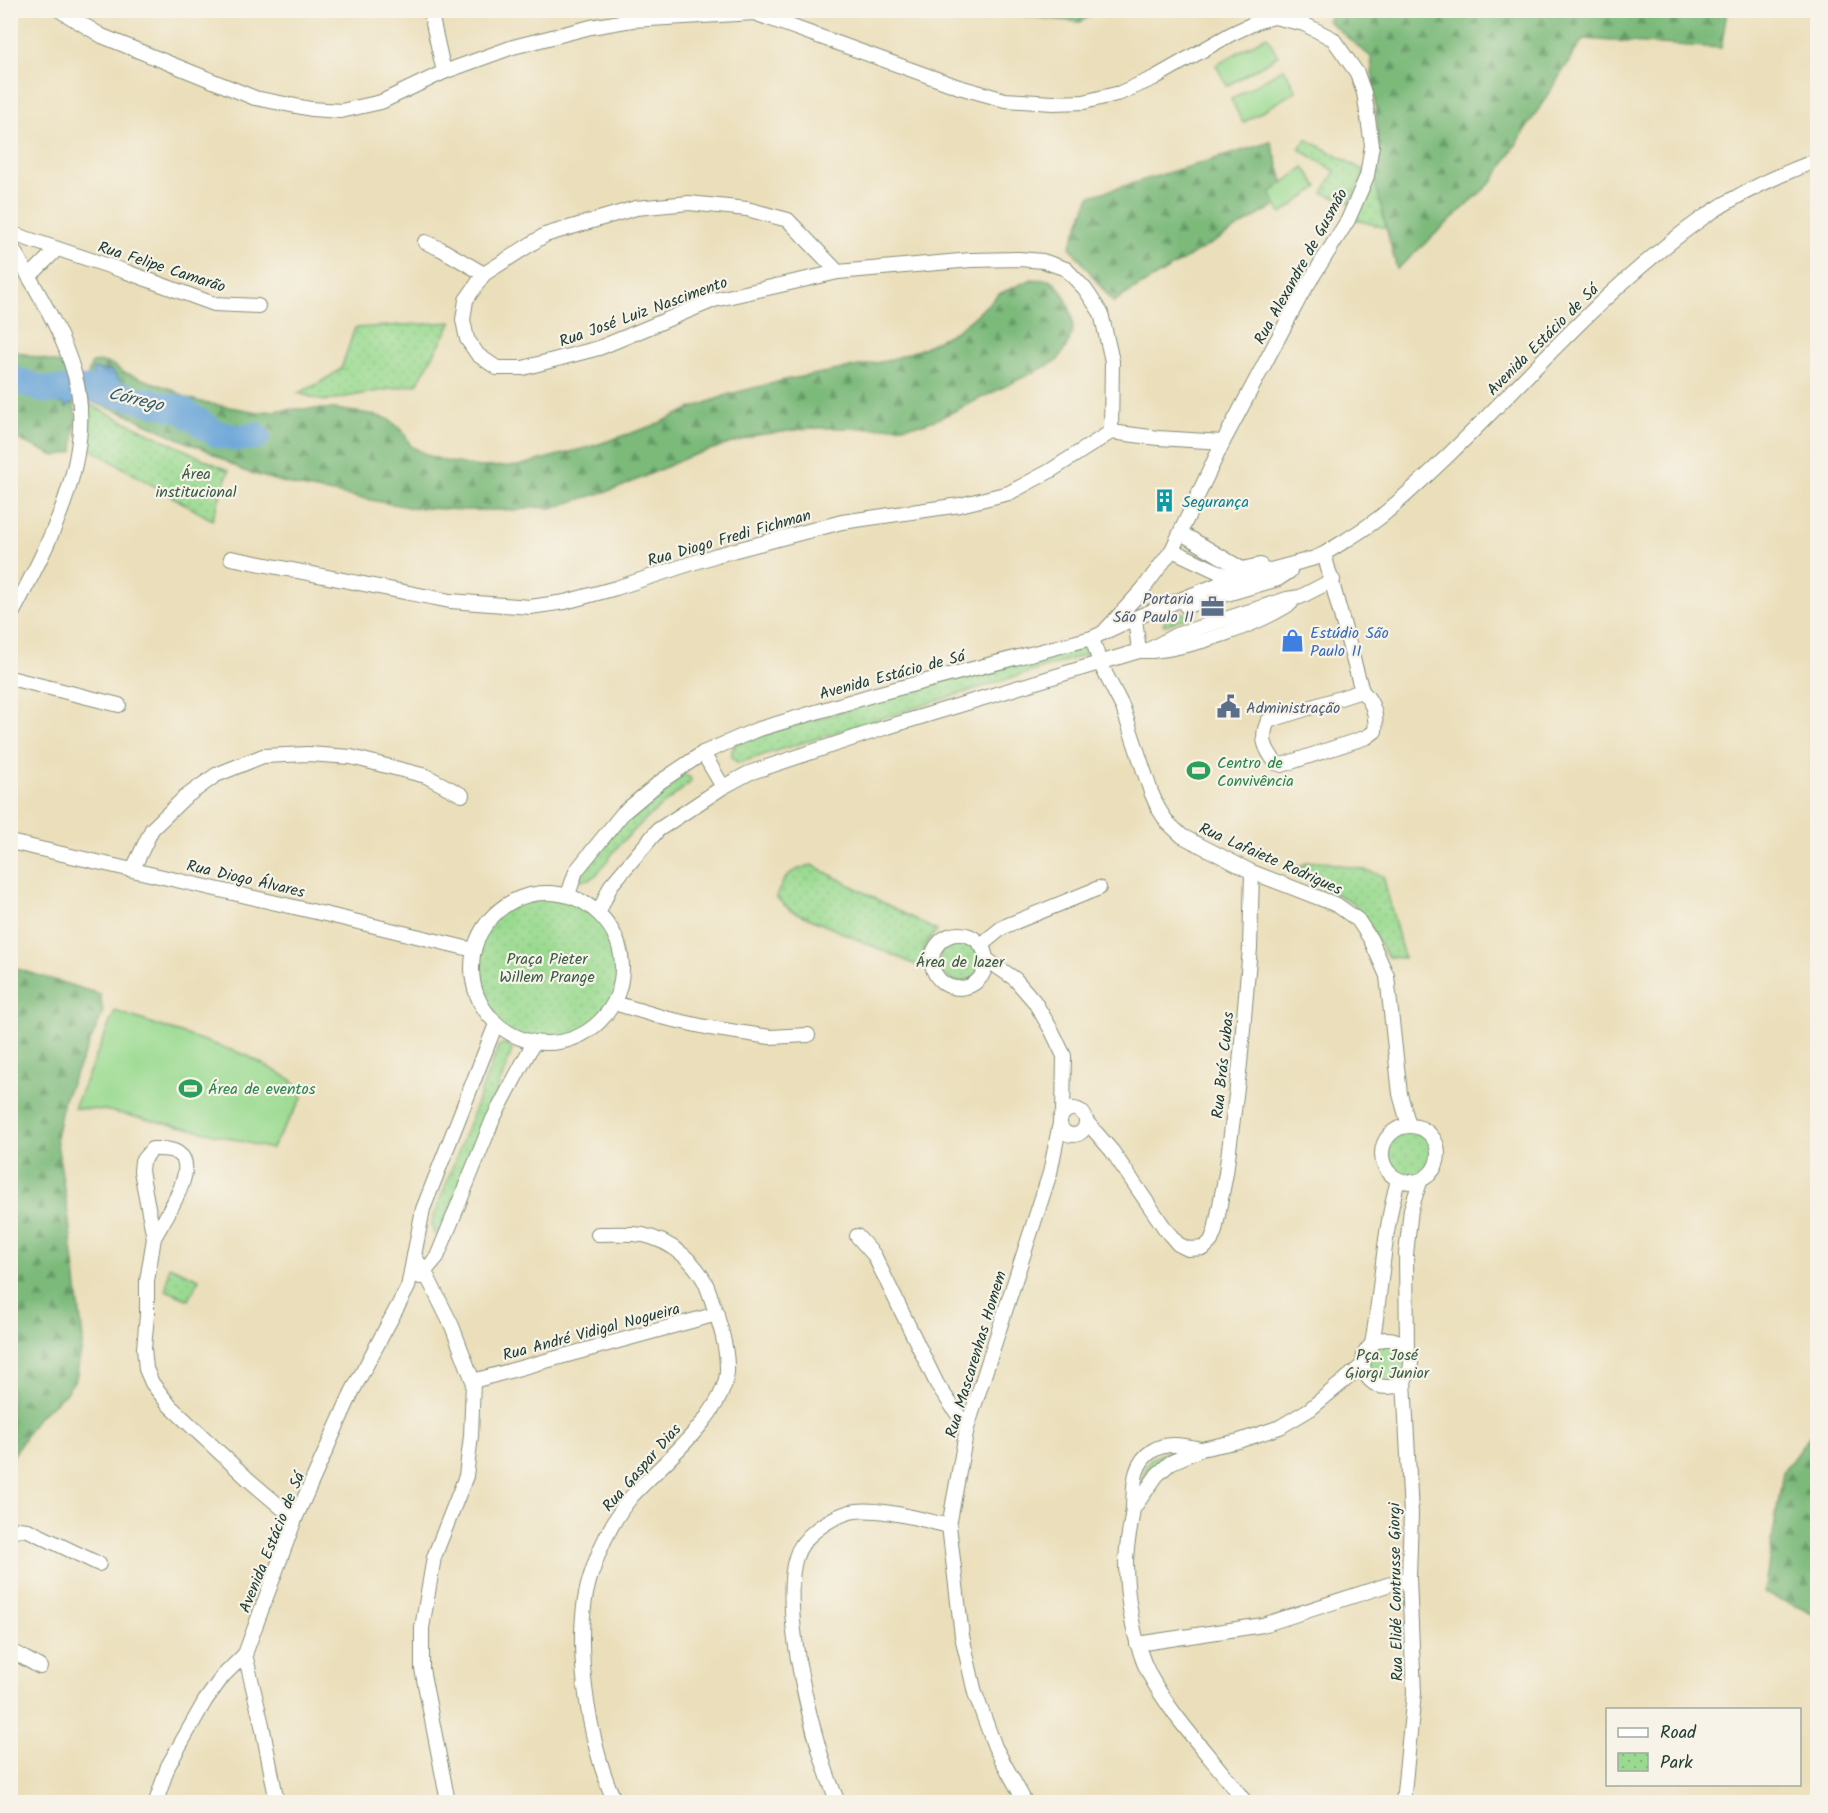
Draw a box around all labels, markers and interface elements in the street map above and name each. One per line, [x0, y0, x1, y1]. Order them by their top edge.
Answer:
street label: Rua Alexandre de Gusmão [1248, 184, 1355, 349]
street label: Rua Felipe Camarão [94, 235, 229, 300]
street label: Rua José Luiz Nascimento [556, 270, 731, 355]
street label: Avenida Estácio de Sá [1481, 277, 1606, 402]
water label: Córrego [105, 380, 168, 421]
park label: Área institucional [155, 462, 237, 505]
building icon: Segurança [1151, 488, 1177, 514]
place label: Segurança [1182, 490, 1249, 515]
street label: Rua Diogo Fredi Fichman [645, 503, 814, 574]
place label: Portaria São Paulo II [1113, 587, 1194, 630]
office icon: Portaria São Paulo II [1199, 594, 1225, 620]
place label: Estúdio São Paulo II [1310, 621, 1389, 664]
shop icon: Estúdio São Paulo II [1279, 628, 1305, 654]
street label: Avenida Estácio de Sá [817, 644, 969, 707]
public building icon: Administração [1215, 694, 1241, 720]
place label: Administração [1246, 696, 1340, 721]
place label: Centro de Convivência [1217, 751, 1294, 794]
sports icon: Centro de Convivência [1186, 758, 1212, 784]
street label: Rua Lafaiete Rodrigues [1195, 817, 1346, 902]
street label: Rua Diogo Álvares [184, 854, 308, 905]
park label: Praça Pieter Willem Prange [499, 947, 595, 990]
park label: Área de lazer [916, 950, 1006, 975]
street label: Rua Brás Cubas [1205, 1010, 1242, 1120]
sports icon: Área de eventos [177, 1075, 203, 1101]
place label: Área de eventos [208, 1077, 316, 1102]
street label: Rua Mascarenhas Homem [939, 1268, 1014, 1441]
street label: Rua André Vidigal Nogueira [500, 1297, 683, 1368]
park label: Pça. José Giorgi Junior [1345, 1343, 1431, 1386]
street label: Rua Gaspar Dias [596, 1418, 688, 1518]
street label: Avenida Estácio de Sá [233, 1467, 313, 1617]
street label: Rua Elidé Contrusse Giorgi [1382, 1501, 1411, 1682]
legend [1606, 1708, 1801, 1786]
text: Road [1660, 1719, 1697, 1748]
text: Park [1660, 1749, 1693, 1778]

